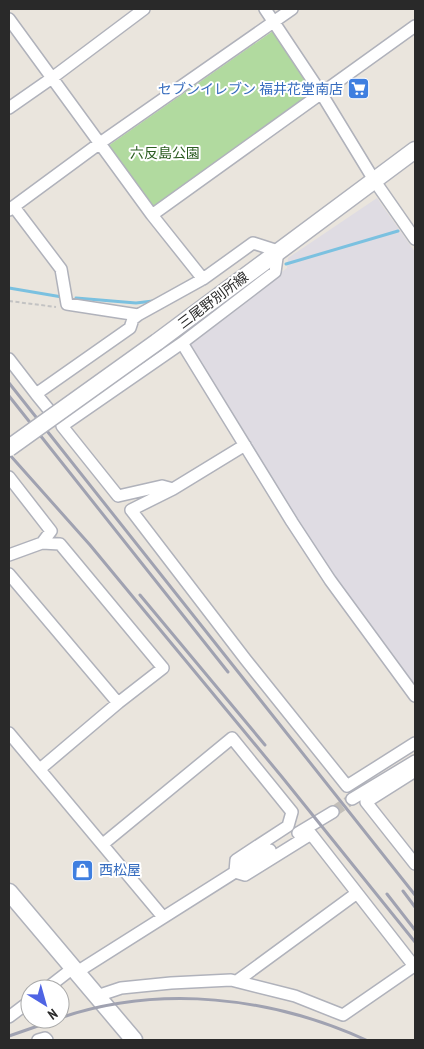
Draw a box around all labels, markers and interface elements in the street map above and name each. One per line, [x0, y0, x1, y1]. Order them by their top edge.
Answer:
supermarket icon: セブンイレブン 福井花堂南店 [347, 77, 371, 101]
place label: セブンイレブン 福井花堂南店 [158, 80, 343, 98]
park label: 六反島公園 [130, 144, 200, 162]
street label: 三尾野別所線 [174, 268, 252, 332]
shop icon: 西松屋 [71, 858, 95, 882]
place label: 西松屋 [99, 861, 141, 879]
north arrow [20, 979, 70, 1029]
text: N [44, 1005, 61, 1024]

